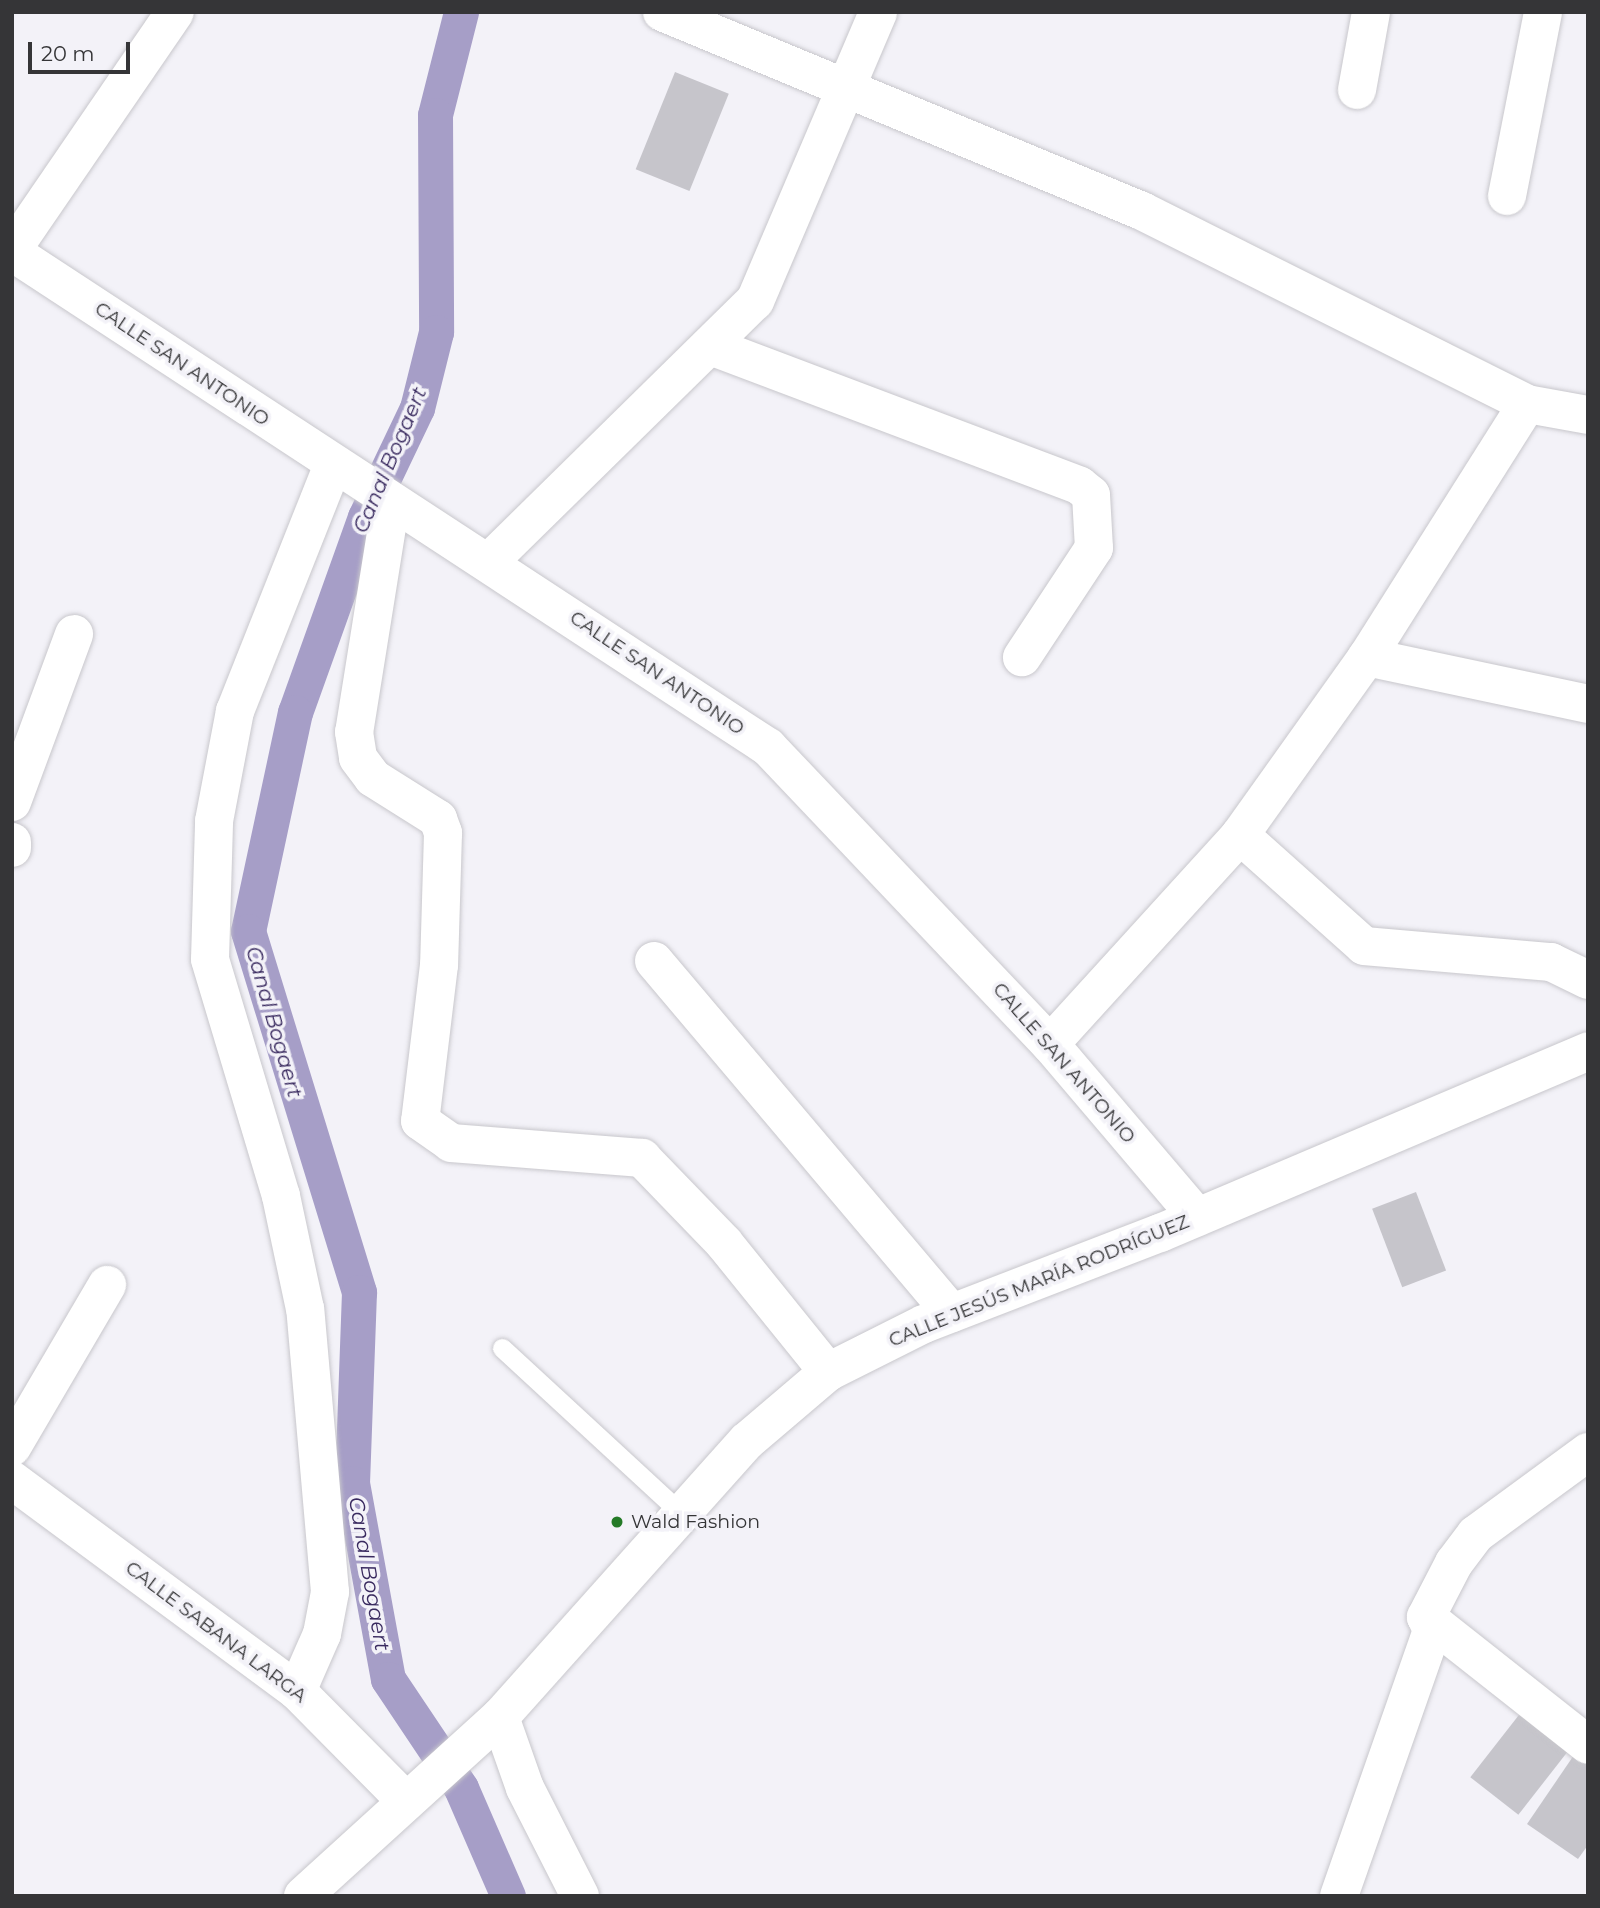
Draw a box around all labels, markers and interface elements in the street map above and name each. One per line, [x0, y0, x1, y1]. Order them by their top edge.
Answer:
scale bar [32, 28, 133, 72]
text: 20 m [41, 41, 95, 66]
street label: CALLE SAN ANTONIO [90, 297, 274, 431]
water label: Canal Bogaert [348, 383, 432, 537]
street label: CALLE SAN ANTONIO [565, 606, 749, 740]
water label: Canal Bogaert [240, 944, 308, 1100]
street label: CALLE SAN ANTONIO [988, 978, 1140, 1148]
street label: CALLE JESÚS MARÍA RODRÍGUEZ [885, 1210, 1193, 1352]
water label: Canal Bogaert [343, 1495, 395, 1653]
place label: Wald Fashion [631, 1511, 760, 1533]
marker: Wald Fashion [609, 1514, 625, 1530]
street label: CALLE SABANA LARGA [121, 1556, 311, 1708]

